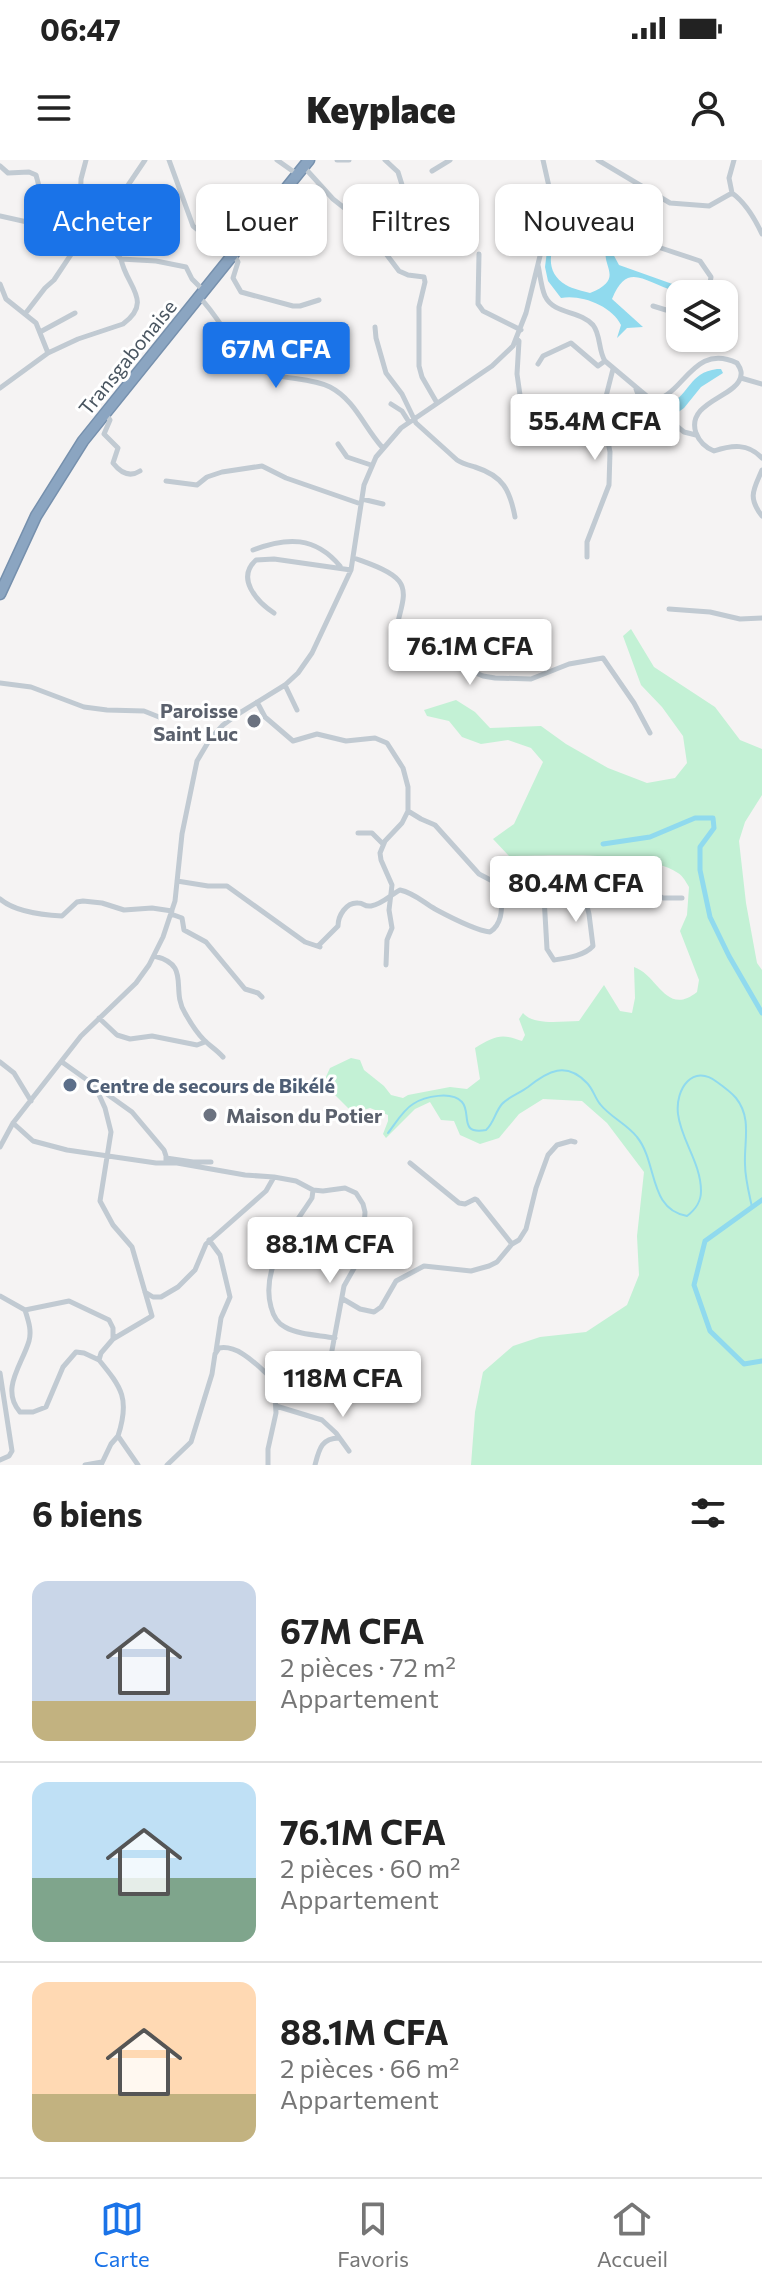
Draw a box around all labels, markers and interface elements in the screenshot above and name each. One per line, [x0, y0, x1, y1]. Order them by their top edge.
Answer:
text: 06:47 [40, 10, 121, 47]
icon: menu [32, 86, 76, 130]
text: Keyplace [306, 86, 456, 130]
icon: person [686, 86, 730, 130]
chip: Acheter [24, 184, 180, 256]
chip: Louer [196, 184, 327, 256]
chip: Filtres [343, 184, 479, 256]
chip: Nouveau [495, 184, 663, 256]
map controls [666, 280, 738, 352]
button: layers [666, 280, 738, 352]
street label: Transgabonaise [73, 294, 181, 420]
pin: 67M CFA [202, 322, 350, 390]
text: 67M CFA [221, 332, 331, 363]
pin: 55.4M CFA [503, 394, 687, 462]
text: 55.4M CFA [528, 404, 662, 435]
pin: 76.1M CFA [378, 619, 562, 687]
text: 76.1M CFA [407, 629, 533, 660]
place label: Paroisse Saint Luc [153, 698, 238, 745]
marker: Paroisse Saint Luc [245, 712, 263, 730]
pin: 80.4M CFA [484, 856, 668, 924]
text: 80.4M CFA [508, 866, 644, 897]
place label: Centre de secours de Bikélé [86, 1073, 335, 1097]
marker: Centre de secours de Bikélé [61, 1076, 79, 1094]
place label: Maison du Potier [226, 1103, 382, 1127]
marker: Maison du Potier [201, 1106, 219, 1124]
pin: 88.1M CFA [238, 1217, 422, 1285]
text: 88.1M CFA [266, 1227, 394, 1258]
pin: 118M CFA [260, 1351, 426, 1419]
text: 118M CFA [283, 1361, 403, 1392]
icon: filters [686, 1491, 730, 1535]
text: 6 biens [32, 1492, 142, 1534]
text: 67M CFA [280, 1609, 425, 1651]
icon: home [96, 1613, 192, 1709]
text: 2 pièces · 72 m² [280, 1651, 456, 1682]
text: Appartement [280, 1682, 439, 1713]
text: 76.1M CFA [280, 1810, 446, 1852]
icon: home [96, 1814, 192, 1910]
text: 2 pièces · 60 m² [280, 1852, 461, 1883]
text: Appartement [280, 1883, 439, 1914]
text: 88.1M CFA [280, 2010, 449, 2052]
icon: home [96, 2014, 192, 2110]
text: 2 pièces · 66 m² [280, 2052, 459, 2083]
text: Appartement [280, 2083, 439, 2114]
tab: Carte [94, 2197, 150, 2272]
tab: Favoris [337, 2197, 409, 2272]
tab: Accueil [597, 2197, 668, 2272]

